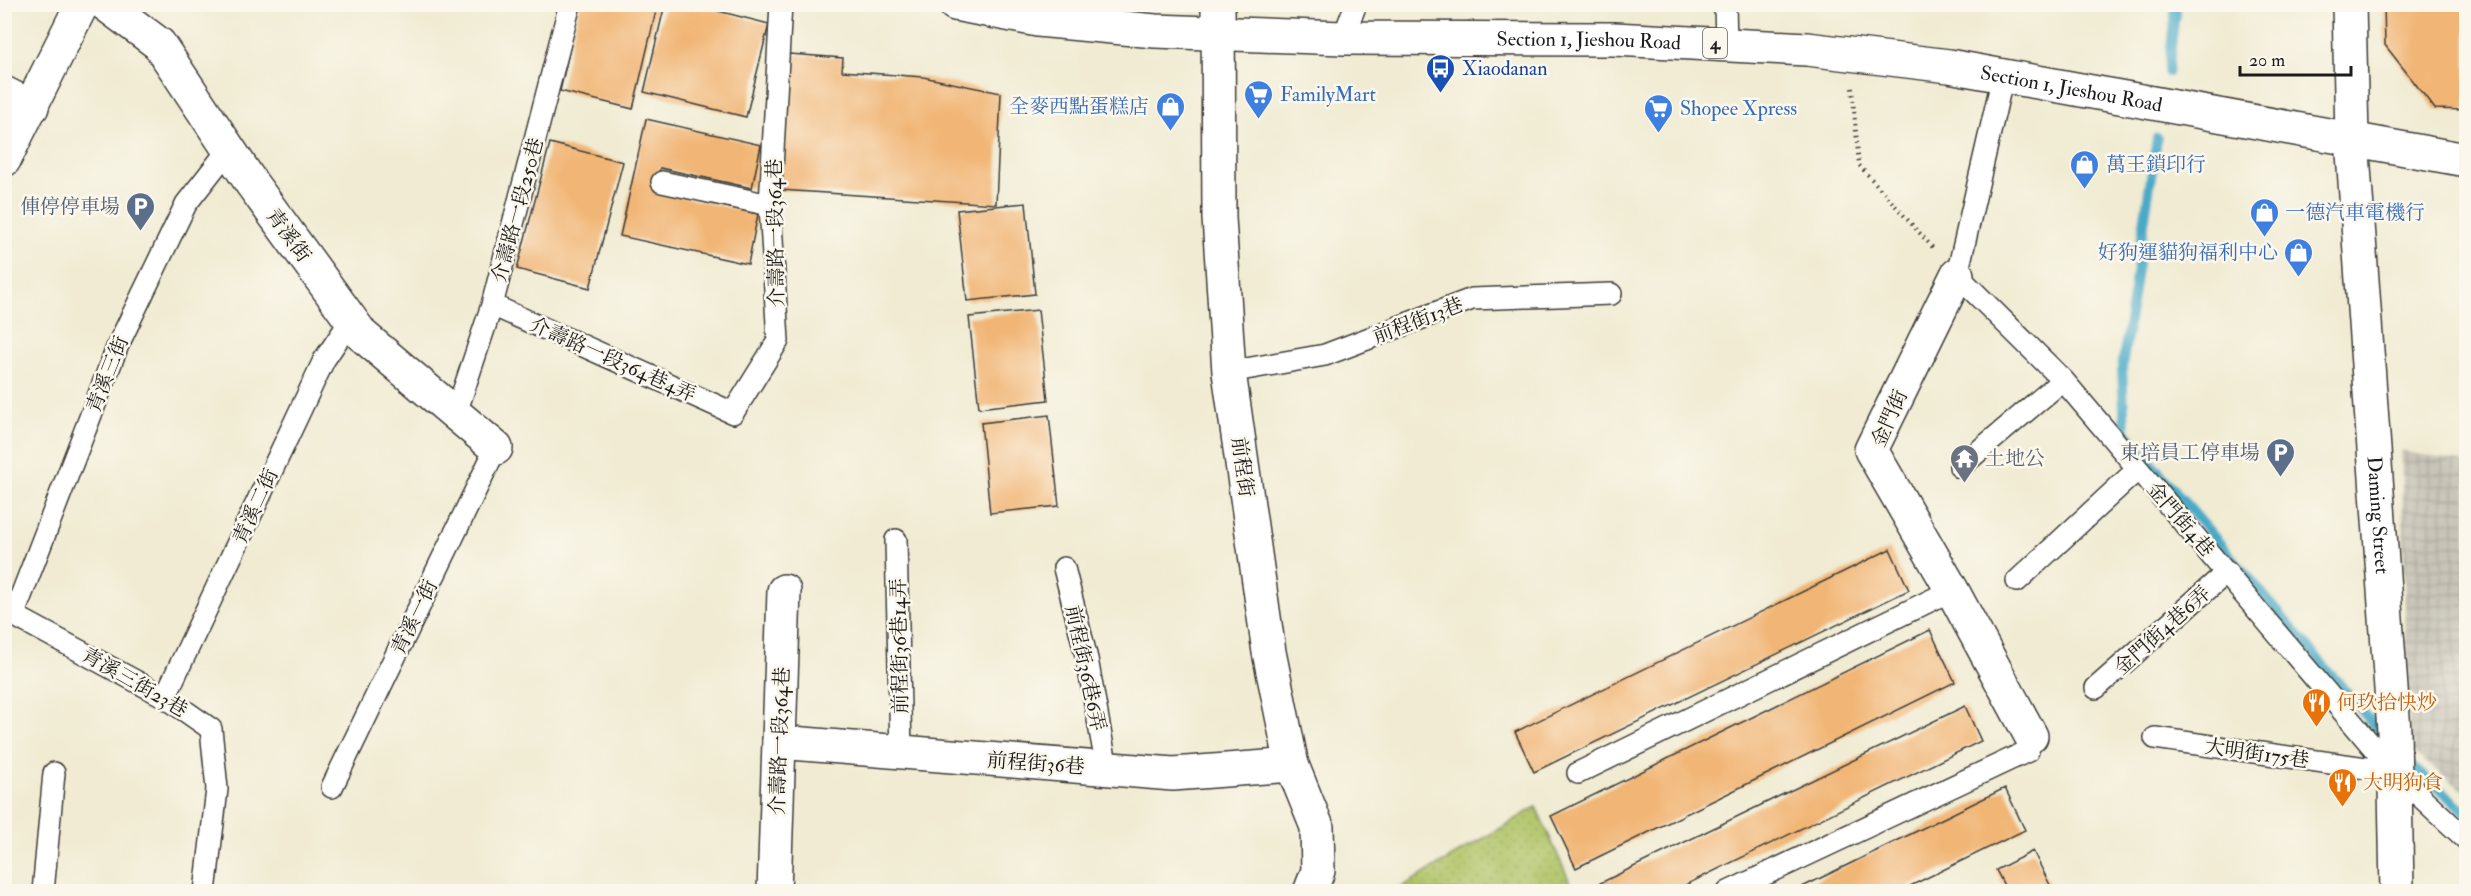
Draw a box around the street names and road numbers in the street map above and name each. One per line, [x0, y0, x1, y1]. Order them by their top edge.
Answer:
street label: Section 1, Jieshou Road [1497, 27, 1682, 55]
road number: 4 [1703, 28, 1727, 58]
street label: Section 1, Jieshou Road [1978, 60, 2165, 118]
street label: 介壽路一段250巷 [486, 135, 549, 285]
street label: 介壽路一段364巷 [762, 159, 789, 307]
street label: 青溪街 [261, 204, 316, 267]
street label: 前程街13巷 [1369, 292, 1467, 349]
street label: 介壽路一段364巷4弄 [526, 312, 700, 407]
street label: 青溪三街 [81, 332, 134, 416]
street label: 金門街 [1866, 386, 1913, 451]
street label: 前程街 [1226, 436, 1259, 499]
street label: Daming Street [2362, 455, 2395, 575]
street label: 青溪二街 [227, 465, 284, 548]
street label: 金門街4巷 [2141, 477, 2220, 562]
street label: 青溪一街 [386, 576, 443, 659]
street label: 前程街36巷14弄 [886, 578, 913, 714]
street label: 金門街4巷6弄 [2109, 581, 2216, 680]
street label: 前程街36巷6弄 [1060, 603, 1111, 733]
street label: 青溪三街23巷 [77, 642, 192, 723]
street label: 介壽路一段364巷 [764, 666, 795, 816]
street label: 大明街175巷 [2203, 734, 2311, 773]
street label: 前程街36巷 [986, 748, 1086, 779]

